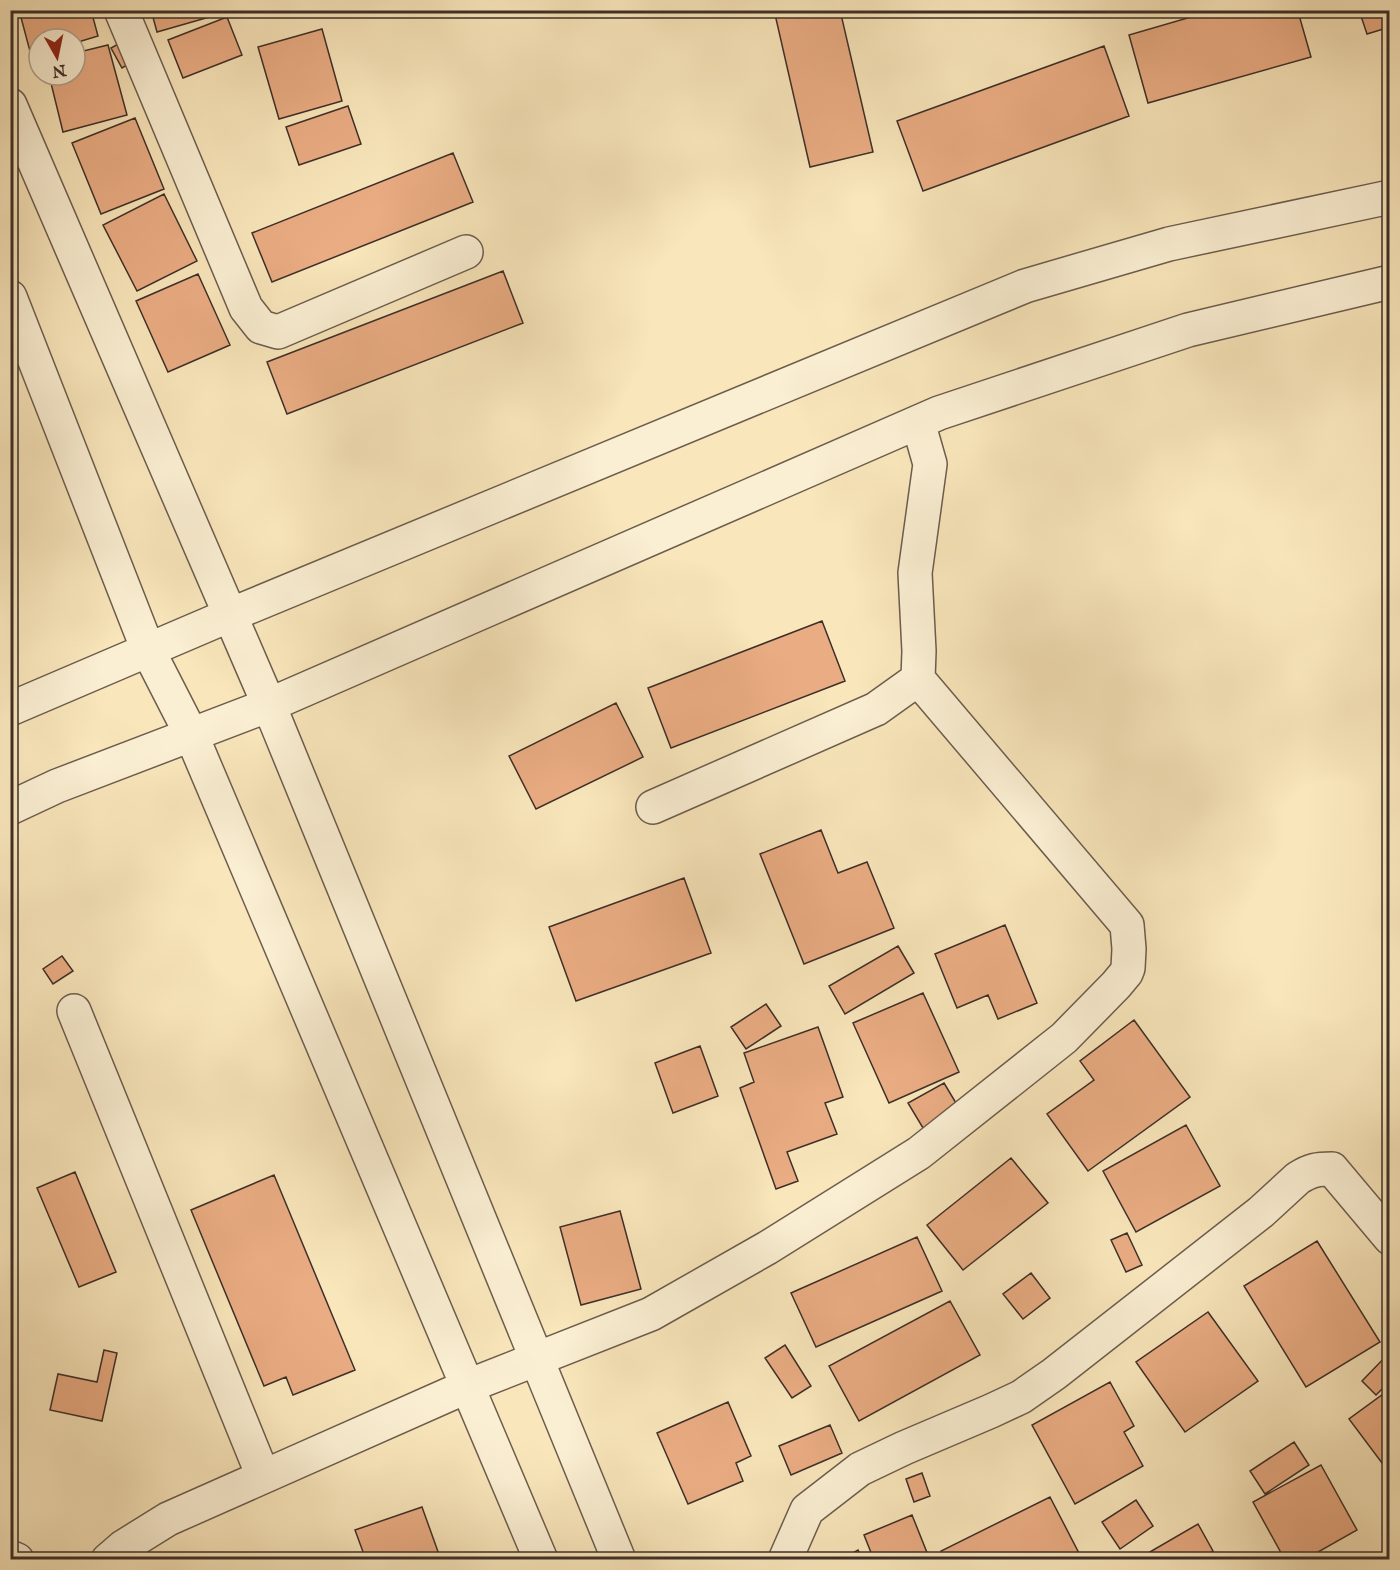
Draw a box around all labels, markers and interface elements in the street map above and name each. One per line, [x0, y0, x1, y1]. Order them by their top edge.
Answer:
north arrow [27, 27, 87, 87]
text: N [50, 59, 68, 81]

